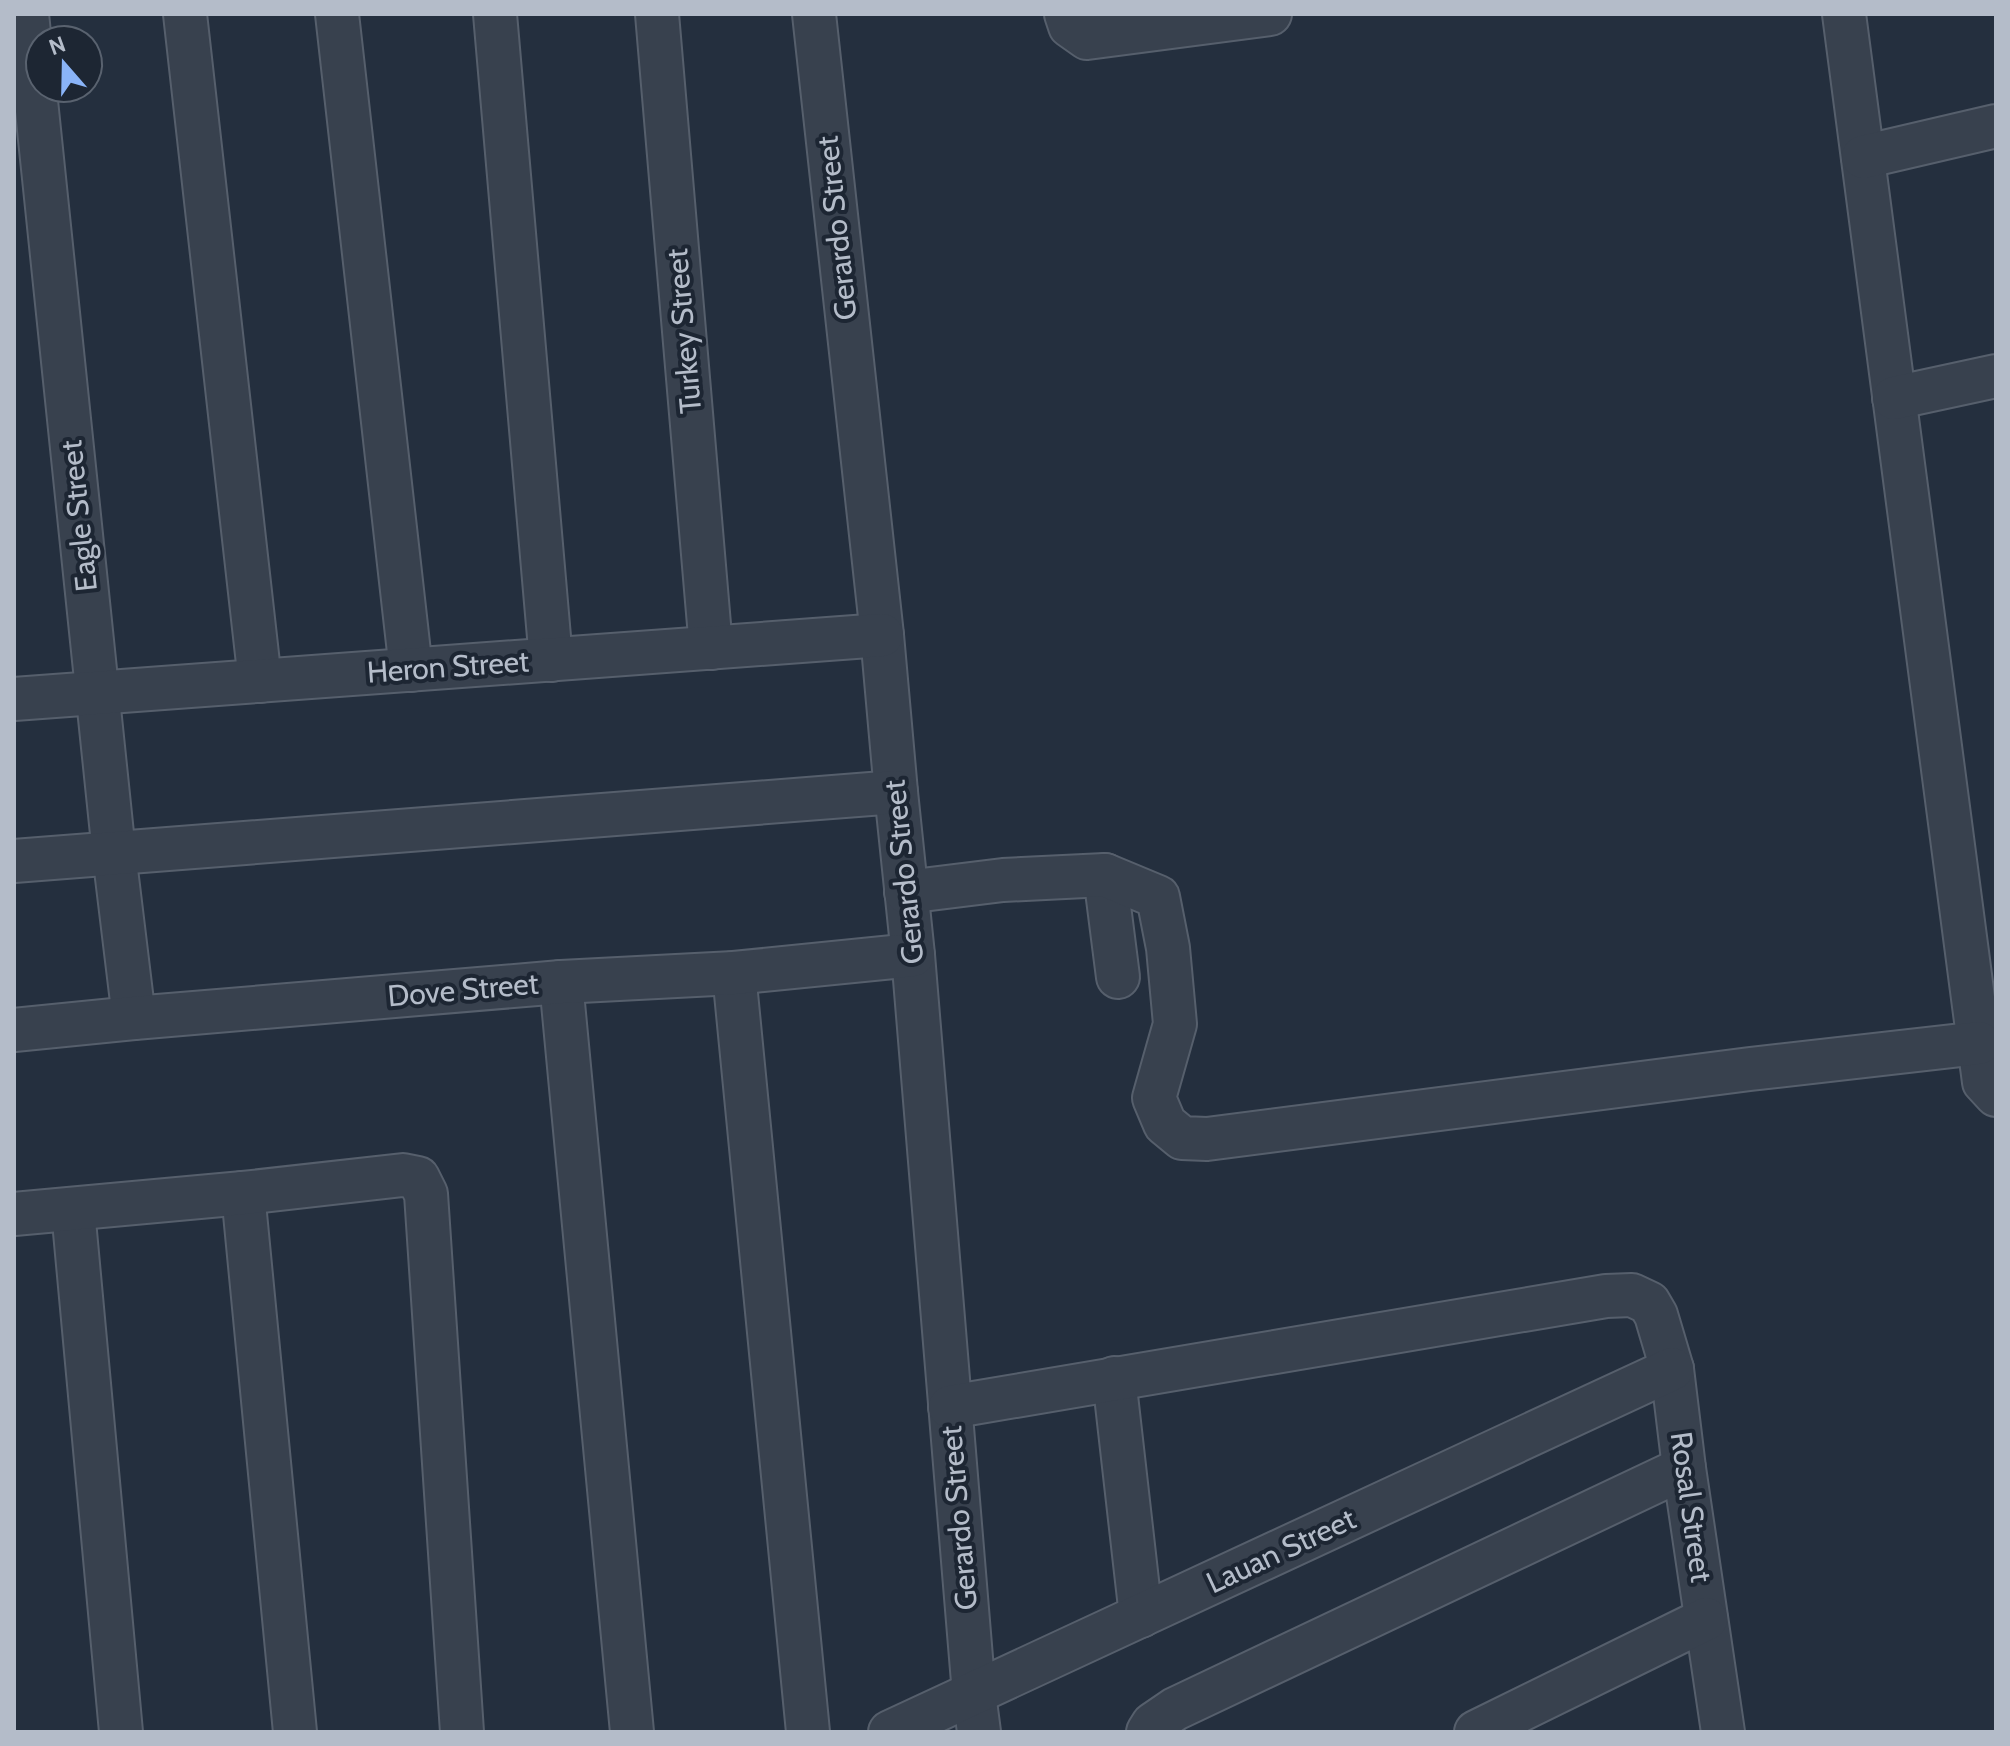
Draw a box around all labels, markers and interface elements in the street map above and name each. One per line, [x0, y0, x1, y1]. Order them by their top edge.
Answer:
north arrow [24, 24, 104, 104]
text: N [45, 30, 69, 61]
street label: Gerardo Street [808, 134, 865, 322]
street label: Turkey Street [658, 247, 709, 415]
street label: Eagle Street [52, 438, 105, 594]
street label: Heron Street [366, 642, 530, 691]
street label: Gerardo Street [875, 778, 932, 966]
street label: Dove Street [386, 964, 540, 1015]
street label: Gerardo Street [932, 1424, 985, 1612]
street label: Rosal Street [1663, 1429, 1720, 1585]
street label: Lauan Street [1200, 1500, 1361, 1601]

